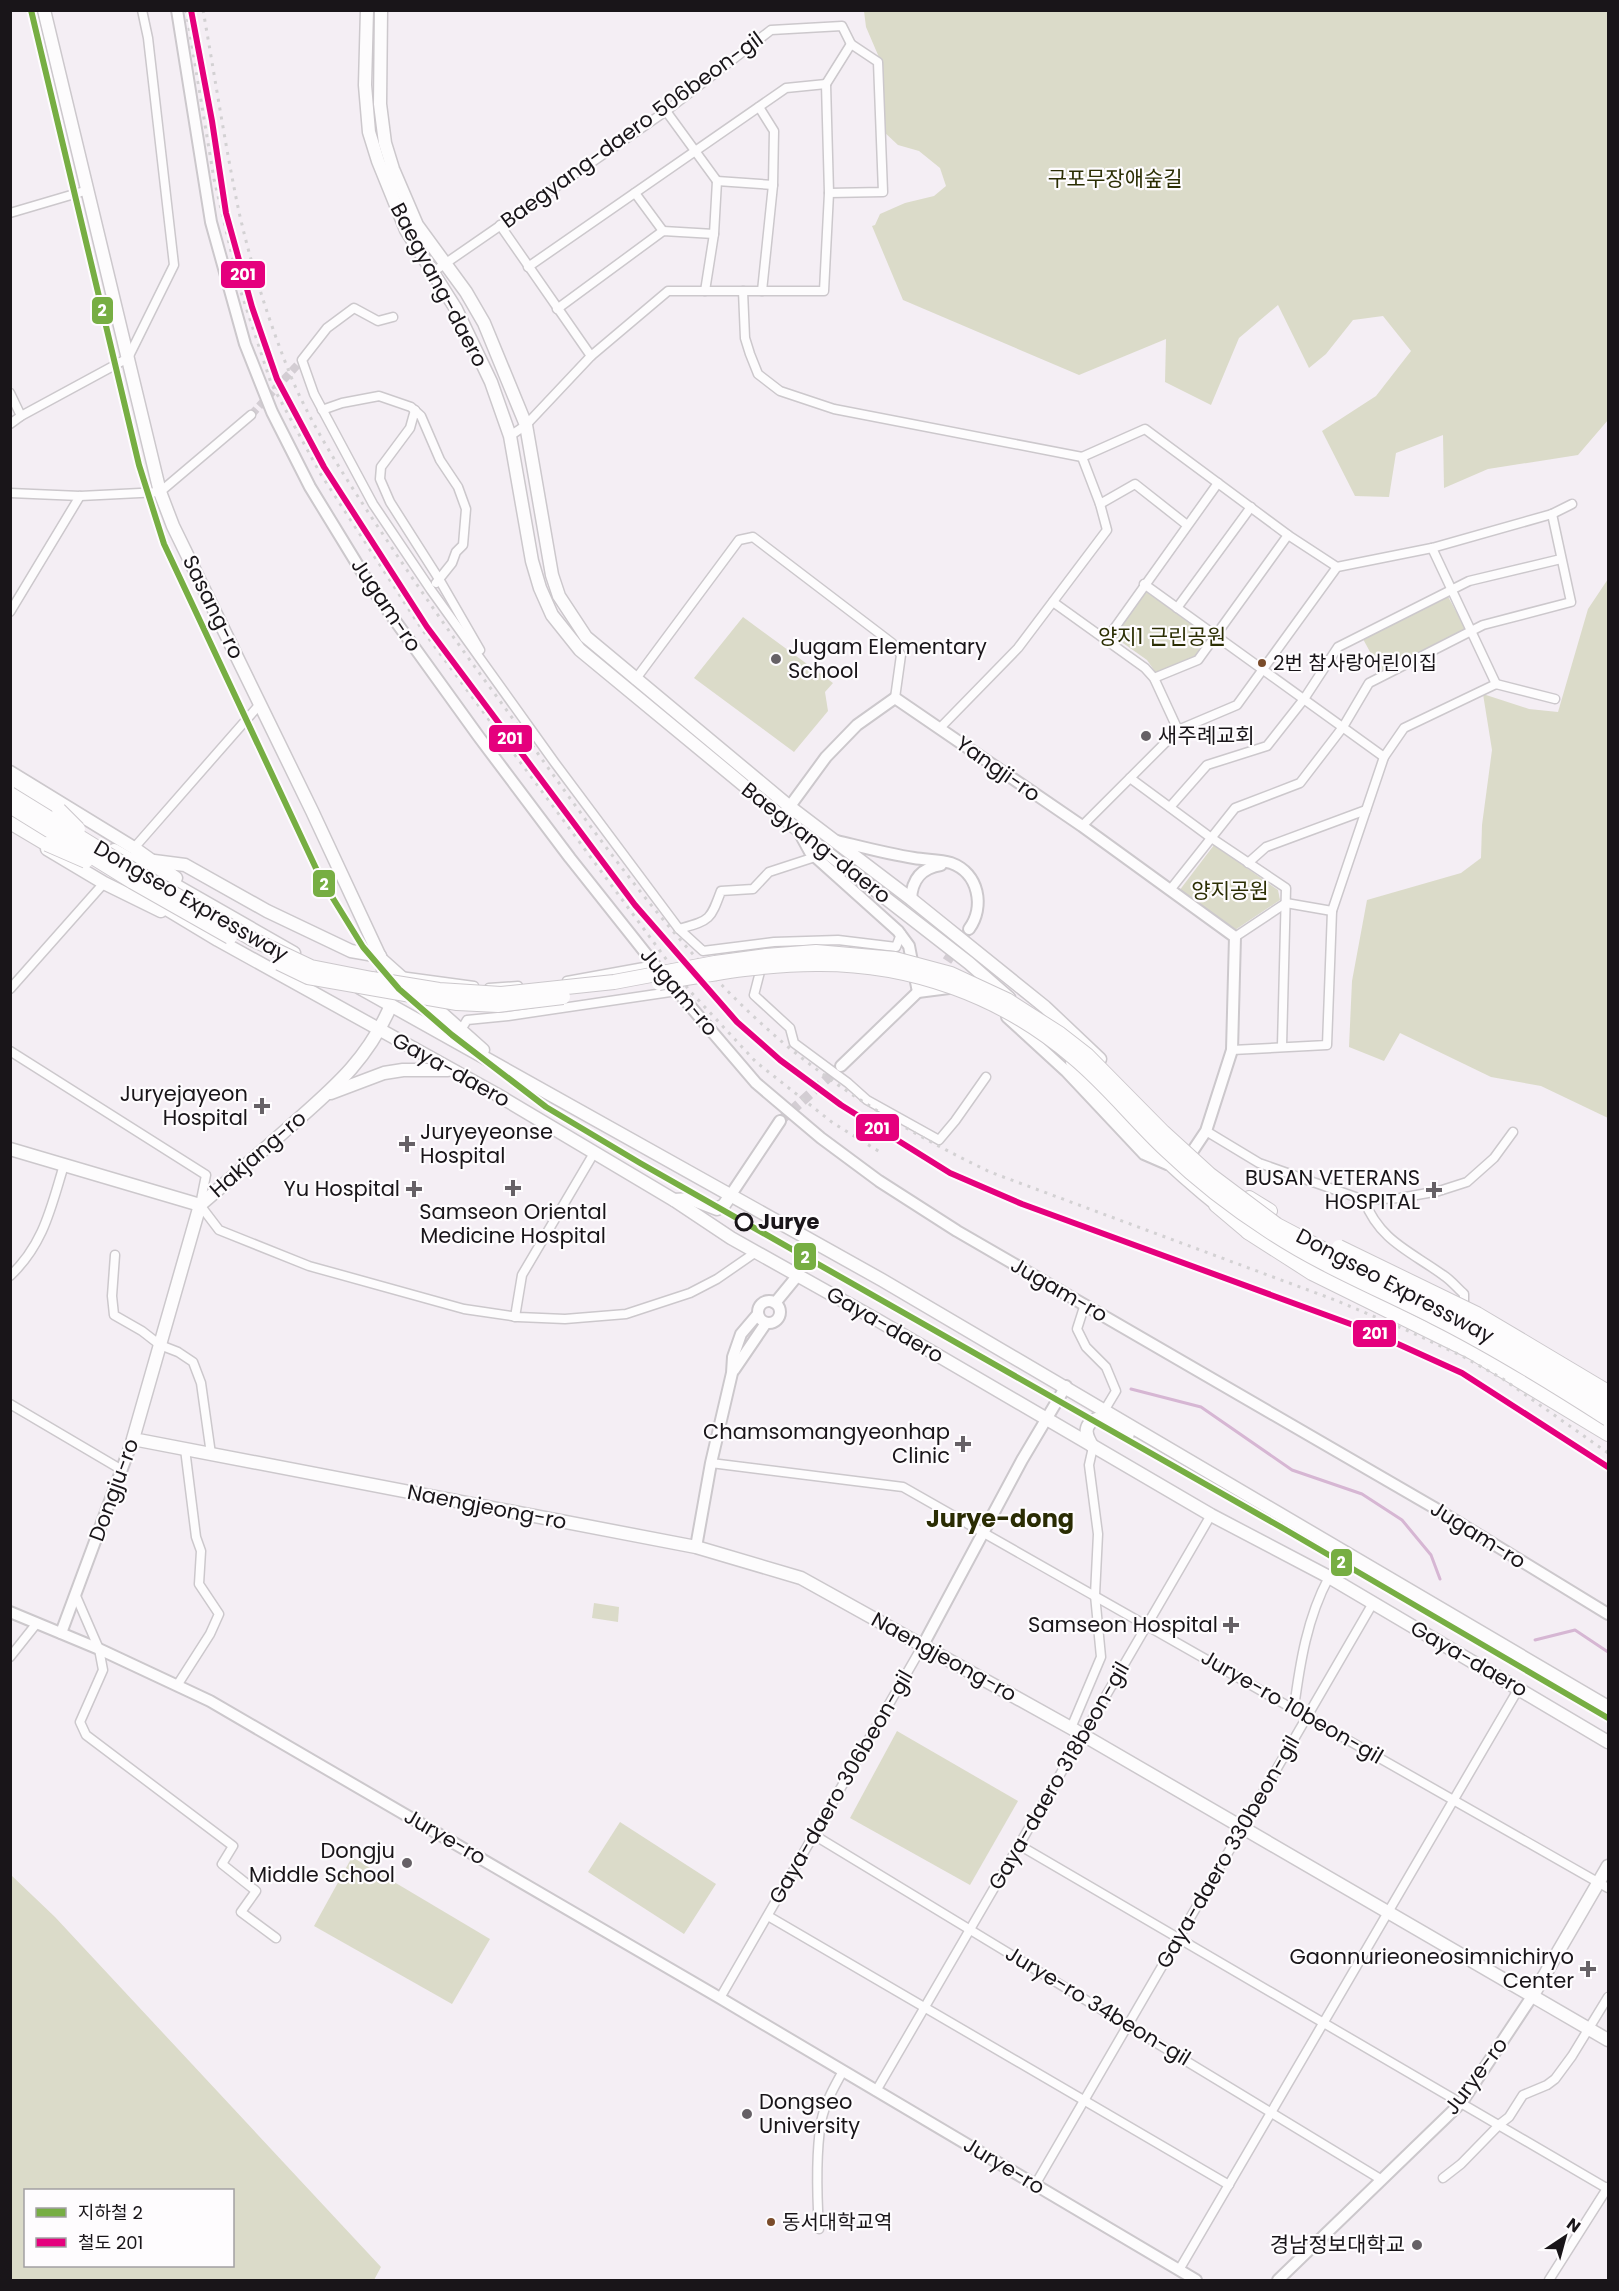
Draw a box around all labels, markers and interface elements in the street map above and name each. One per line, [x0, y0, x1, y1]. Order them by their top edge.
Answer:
street label: Baegyang-daero 506beon-gil [495, 24, 769, 235]
park label: 구포무장애숲길 [1047, 164, 1183, 193]
street label: Baegyang-daero [384, 198, 495, 372]
line badge: 201 [220, 260, 266, 289]
text: 201 [230, 263, 256, 286]
line badge: 2 [91, 296, 114, 325]
text: 2 [97, 299, 107, 322]
street label: Sasang-ro [176, 550, 251, 664]
street label: Jugam-ro [344, 552, 428, 657]
park label: 양지1 근린공원 [1098, 622, 1226, 651]
place label: Jugam Elementary School [788, 632, 987, 685]
place label: 2번 참사랑어린이집 [1273, 649, 1437, 677]
marker: Jugam Elementary School [769, 652, 783, 666]
marker: 2번 참사랑어린이집 [1256, 657, 1268, 669]
place label: 새주례교회 [1158, 721, 1255, 750]
line badge: 201 [488, 724, 533, 753]
text: 201 [497, 727, 523, 750]
street label: Yangji-ro [950, 729, 1046, 808]
marker: 새주례교회 [1139, 729, 1153, 743]
street label: Baegyang-daero [736, 775, 897, 910]
street label: Dongseo Expressway [89, 833, 294, 968]
line badge: 2 [312, 869, 336, 898]
text: 2 [319, 873, 329, 896]
park label: 양지공원 [1191, 876, 1269, 905]
street label: Jugam-ro [634, 941, 725, 1042]
street label: Gaya-daero [387, 1025, 515, 1114]
place label: Juryejayeon Hospital [120, 1079, 248, 1132]
marker: Juryejayeon Hospital [253, 1097, 271, 1115]
street label: Hakjang-ro [203, 1104, 312, 1204]
line badge: 201 [855, 1113, 900, 1142]
place label: Juryeyeonse Hospital [420, 1117, 553, 1170]
text: 201 [864, 1117, 890, 1140]
marker: Juryeyeonse Hospital [398, 1135, 416, 1153]
place label: BUSAN VETERANS HOSPITAL [1245, 1163, 1420, 1216]
place label: Yu Hospital [283, 1174, 400, 1203]
marker: Samseon Oriental Medicine Hospital [504, 1179, 522, 1197]
marker: Yu Hospital [405, 1180, 423, 1198]
marker: BUSAN VETERANS HOSPITAL [1425, 1181, 1443, 1199]
place label: Samseon Oriental Medicine Hospital [419, 1197, 607, 1250]
place label: Jurye [758, 1207, 820, 1236]
marker: Jurye [735, 1213, 753, 1231]
street label: Dongseo Expressway [1291, 1221, 1499, 1350]
line badge: 2 [793, 1242, 817, 1271]
text: 2 [800, 1246, 810, 1269]
street label: Jugam-ro [1005, 1250, 1113, 1329]
street label: Gaya-daero [821, 1279, 949, 1370]
line badge: 201 [1352, 1319, 1397, 1348]
text: 201 [1362, 1322, 1388, 1345]
place label: Chamsomangyeonhap Clinic [703, 1417, 950, 1470]
street label: Dongju-ro [82, 1434, 146, 1545]
marker: Chamsomangyeonhap Clinic [954, 1435, 972, 1453]
street label: Naengjeong-ro [405, 1477, 569, 1536]
street label: Jugam-ro [1425, 1494, 1532, 1575]
district label: Jurye-dong [926, 1502, 1074, 1535]
line badge: 2 [1330, 1548, 1353, 1577]
text: 2 [1336, 1551, 1346, 1574]
street label: Naengjeong-ro [866, 1605, 1022, 1708]
place label: Samseon Hospital [1028, 1610, 1218, 1639]
street label: Gaya-daero [1405, 1613, 1533, 1704]
marker: Samseon Hospital [1222, 1616, 1240, 1634]
street label: Jurye-ro 10beon-gil [1196, 1643, 1389, 1771]
street label: Gaya-daero 318beon-gil [981, 1656, 1136, 1895]
street label: Gaya-daero 306beon-gil [762, 1665, 920, 1909]
street label: Gaya-daero 330beon-gil [1149, 1730, 1306, 1974]
street label: Jurye-ro [399, 1801, 492, 1872]
place label: Dongju Middle School [249, 1836, 395, 1889]
marker: Dongju Middle School [400, 1856, 414, 1870]
street label: Jurye-ro 34beon-gil [1000, 1939, 1196, 2072]
place label: Gaonnurieoneosimnichiryo Center [1290, 1942, 1574, 1995]
marker: Gaonnurieoneosimnichiryo Center [1579, 1960, 1597, 1978]
street label: Jurye-ro [1437, 2031, 1514, 2120]
place label: Dongseo University [759, 2087, 860, 2140]
marker: Dongseo University [740, 2107, 754, 2121]
street label: Jurye-ro [958, 2130, 1050, 2201]
legend [24, 2189, 234, 2267]
text: 지하철 2 [78, 2200, 143, 2225]
north arrow [1535, 2207, 1595, 2267]
place label: 동서대학교역 [782, 2208, 892, 2236]
text: N [1562, 2212, 1585, 2238]
marker: 동서대학교역 [765, 2216, 777, 2228]
text: 철도 201 [78, 2230, 143, 2255]
place label: 경남정보대학교 [1270, 2230, 1405, 2259]
marker: 경남정보대학교 [1410, 2238, 1424, 2252]

